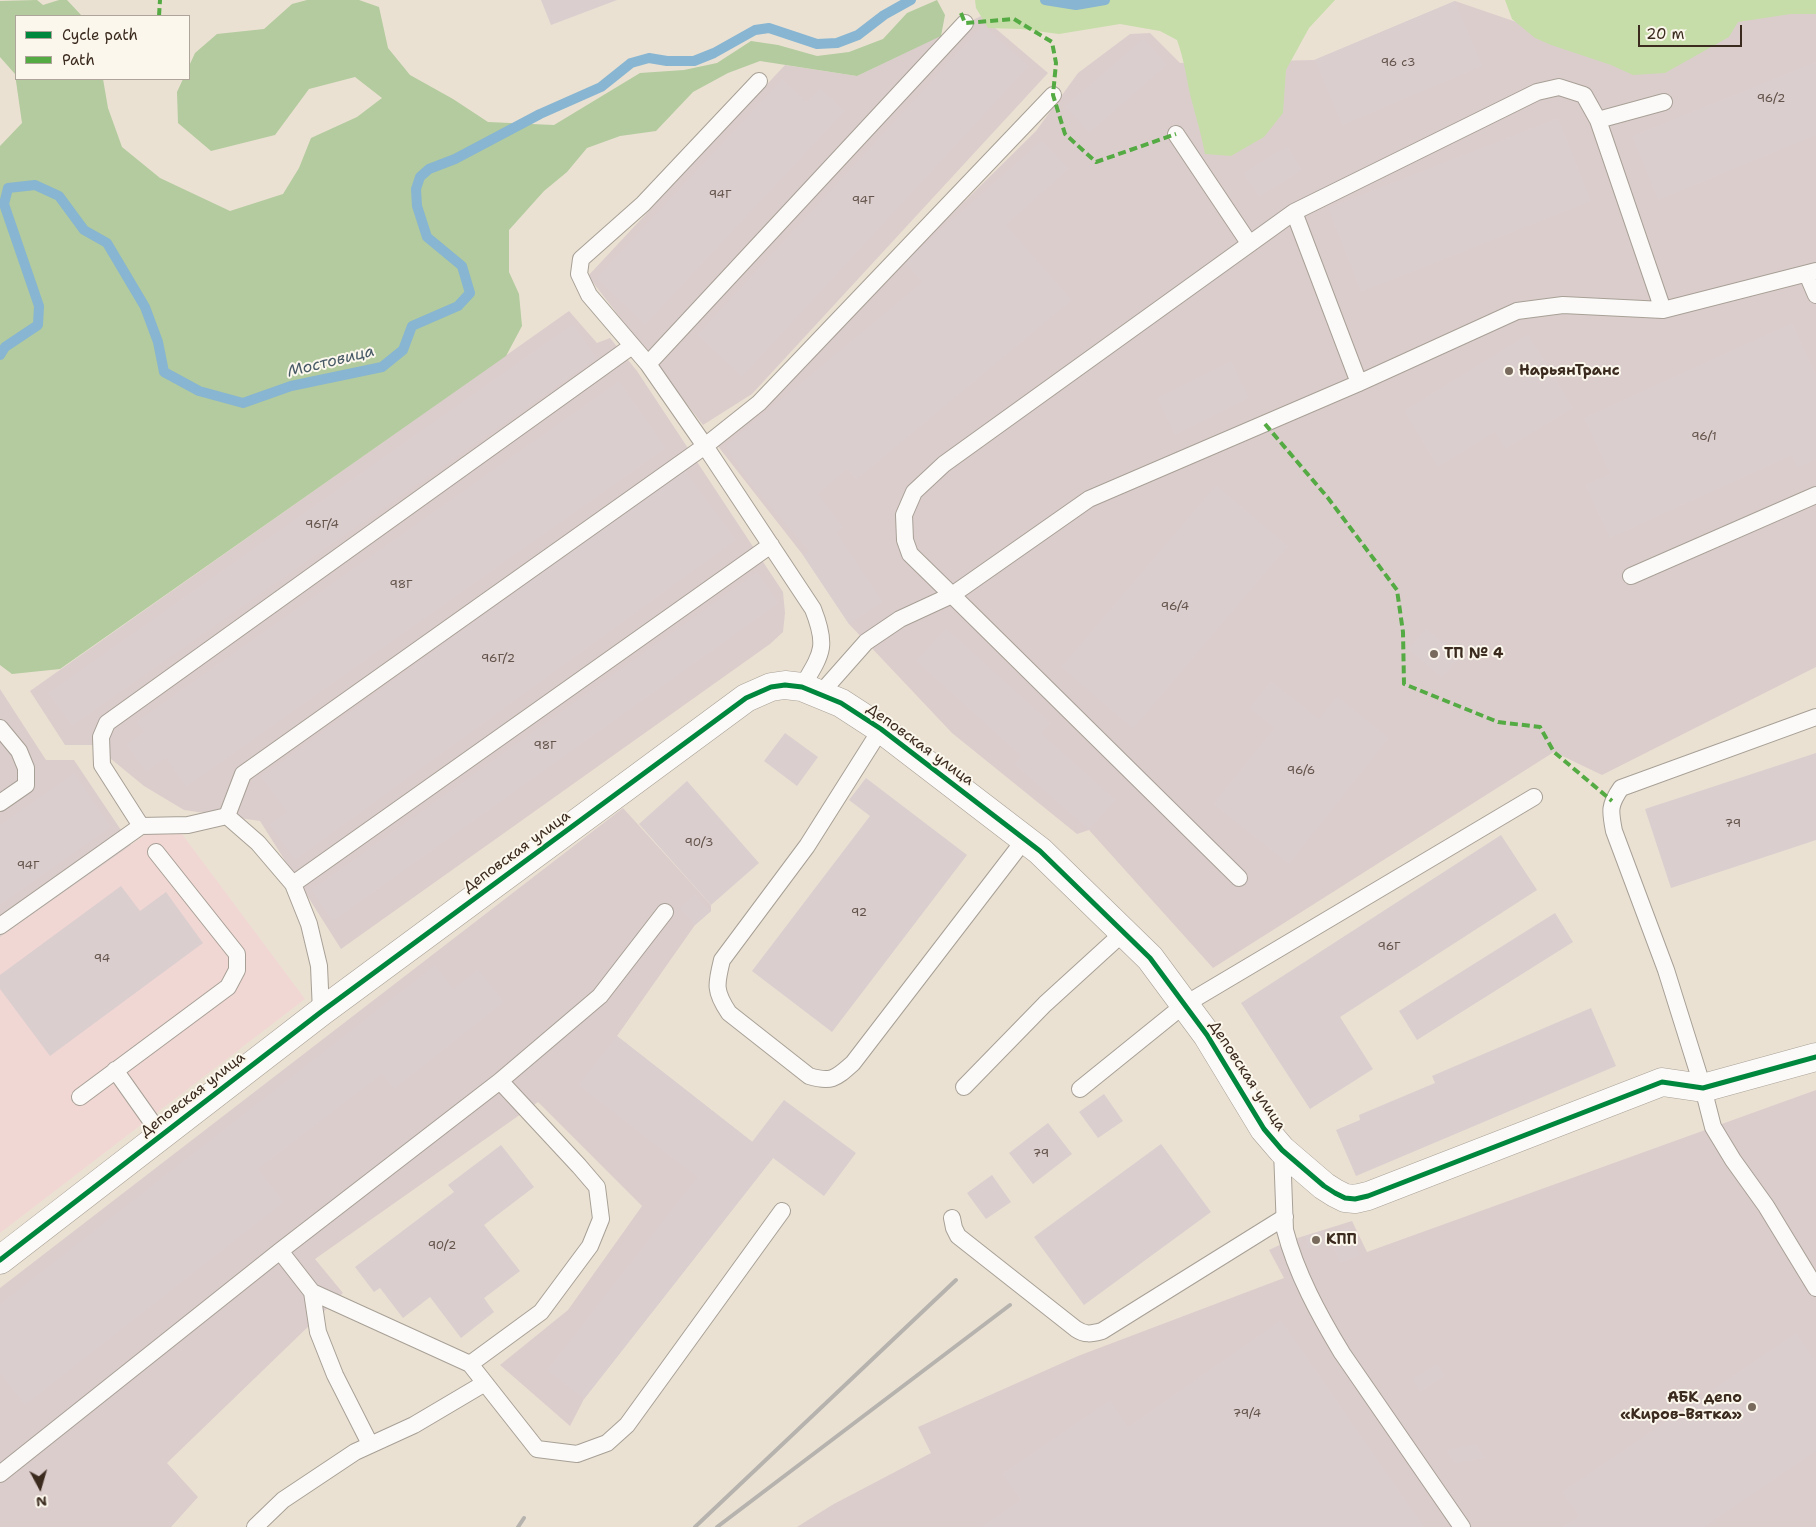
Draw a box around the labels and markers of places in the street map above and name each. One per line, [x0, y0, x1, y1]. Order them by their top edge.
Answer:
place label: НарьянТранс [1519, 362, 1620, 380]
marker: НарьянТранс [1503, 365, 1515, 377]
place label: ТП № 4 [1444, 645, 1504, 663]
marker: ТП № 4 [1428, 648, 1440, 660]
place label: КПП [1326, 1231, 1357, 1249]
marker: КПП [1310, 1234, 1322, 1246]
place label: АБК депо «Киров-Вятка» [1620, 1389, 1742, 1424]
marker: АБК депо «Киров-Вятка» [1746, 1401, 1758, 1413]

